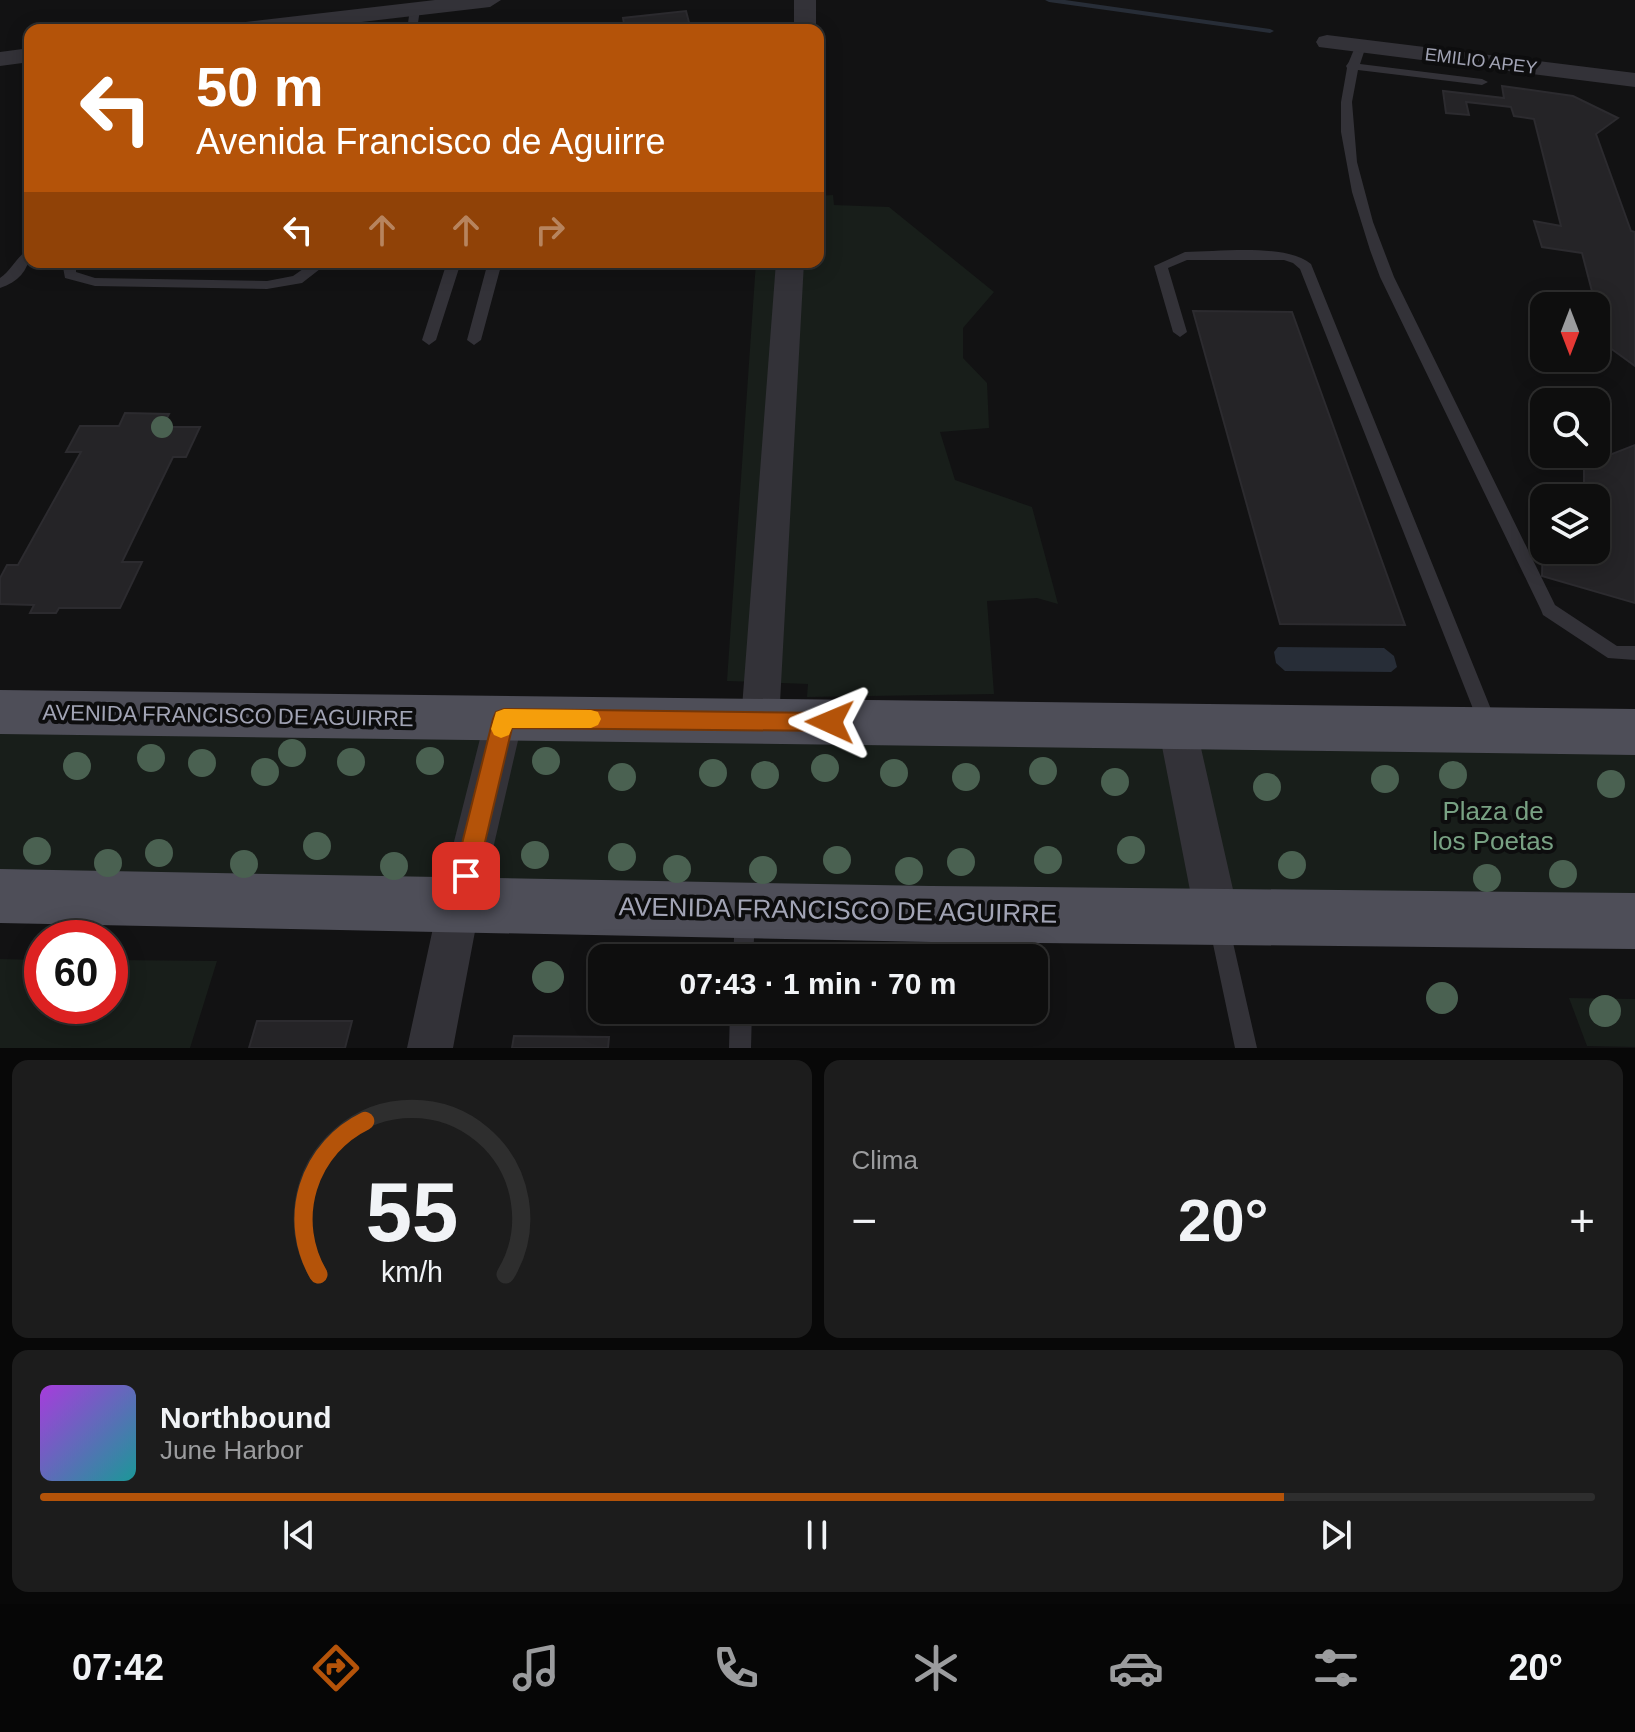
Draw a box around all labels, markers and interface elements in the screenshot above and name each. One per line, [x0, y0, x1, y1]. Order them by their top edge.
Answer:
street label: EMILIO APEY [1424, 44, 1538, 78]
text: 50 m [196, 55, 324, 118]
icon: left [64, 56, 168, 160]
text: Avenida Francisco de Aguirre [196, 121, 666, 162]
icon: left [276, 208, 320, 252]
icon: ahead [360, 208, 404, 252]
icon: ahead [444, 208, 488, 252]
icon: right [528, 208, 572, 252]
north arrow [1530, 292, 1610, 372]
map controls [1530, 292, 1610, 564]
button: search [1530, 388, 1610, 468]
button: layers [1530, 484, 1610, 564]
position arrow [788, 680, 872, 764]
street label: AVENIDA FRANCISCO DE AGUIRRE [42, 700, 414, 731]
park label: Plaza de los Poetas [1432, 796, 1554, 856]
pin [432, 842, 500, 910]
icon: arrive [444, 854, 488, 898]
street label: AVENIDA FRANCISCO DE AGUIRRE [618, 891, 1058, 929]
speed limit sign: 60 [24, 920, 128, 1024]
text: 07:43 · 1 min · 70 m [680, 967, 956, 1000]
text: Clima [852, 1145, 918, 1175]
text: 55 [365, 1166, 458, 1259]
text: 20° [1178, 1187, 1269, 1254]
text: − [852, 1196, 877, 1245]
text: + [1569, 1196, 1595, 1245]
text: km/h [381, 1256, 443, 1288]
text: Northbound [160, 1401, 332, 1434]
text: June Harbor [160, 1435, 303, 1465]
icon: previous [277, 1513, 321, 1557]
icon: pause [795, 1513, 839, 1557]
icon: next [1314, 1513, 1358, 1557]
icon: directions [308, 1640, 364, 1696]
icon: music [508, 1640, 564, 1696]
icon: phone [708, 1640, 764, 1696]
icon: climate [908, 1640, 964, 1696]
icon: car [1108, 1640, 1164, 1696]
icon: filters [1308, 1640, 1364, 1696]
text: 07:42 [72, 1647, 164, 1688]
text: 20° [1508, 1647, 1563, 1688]

